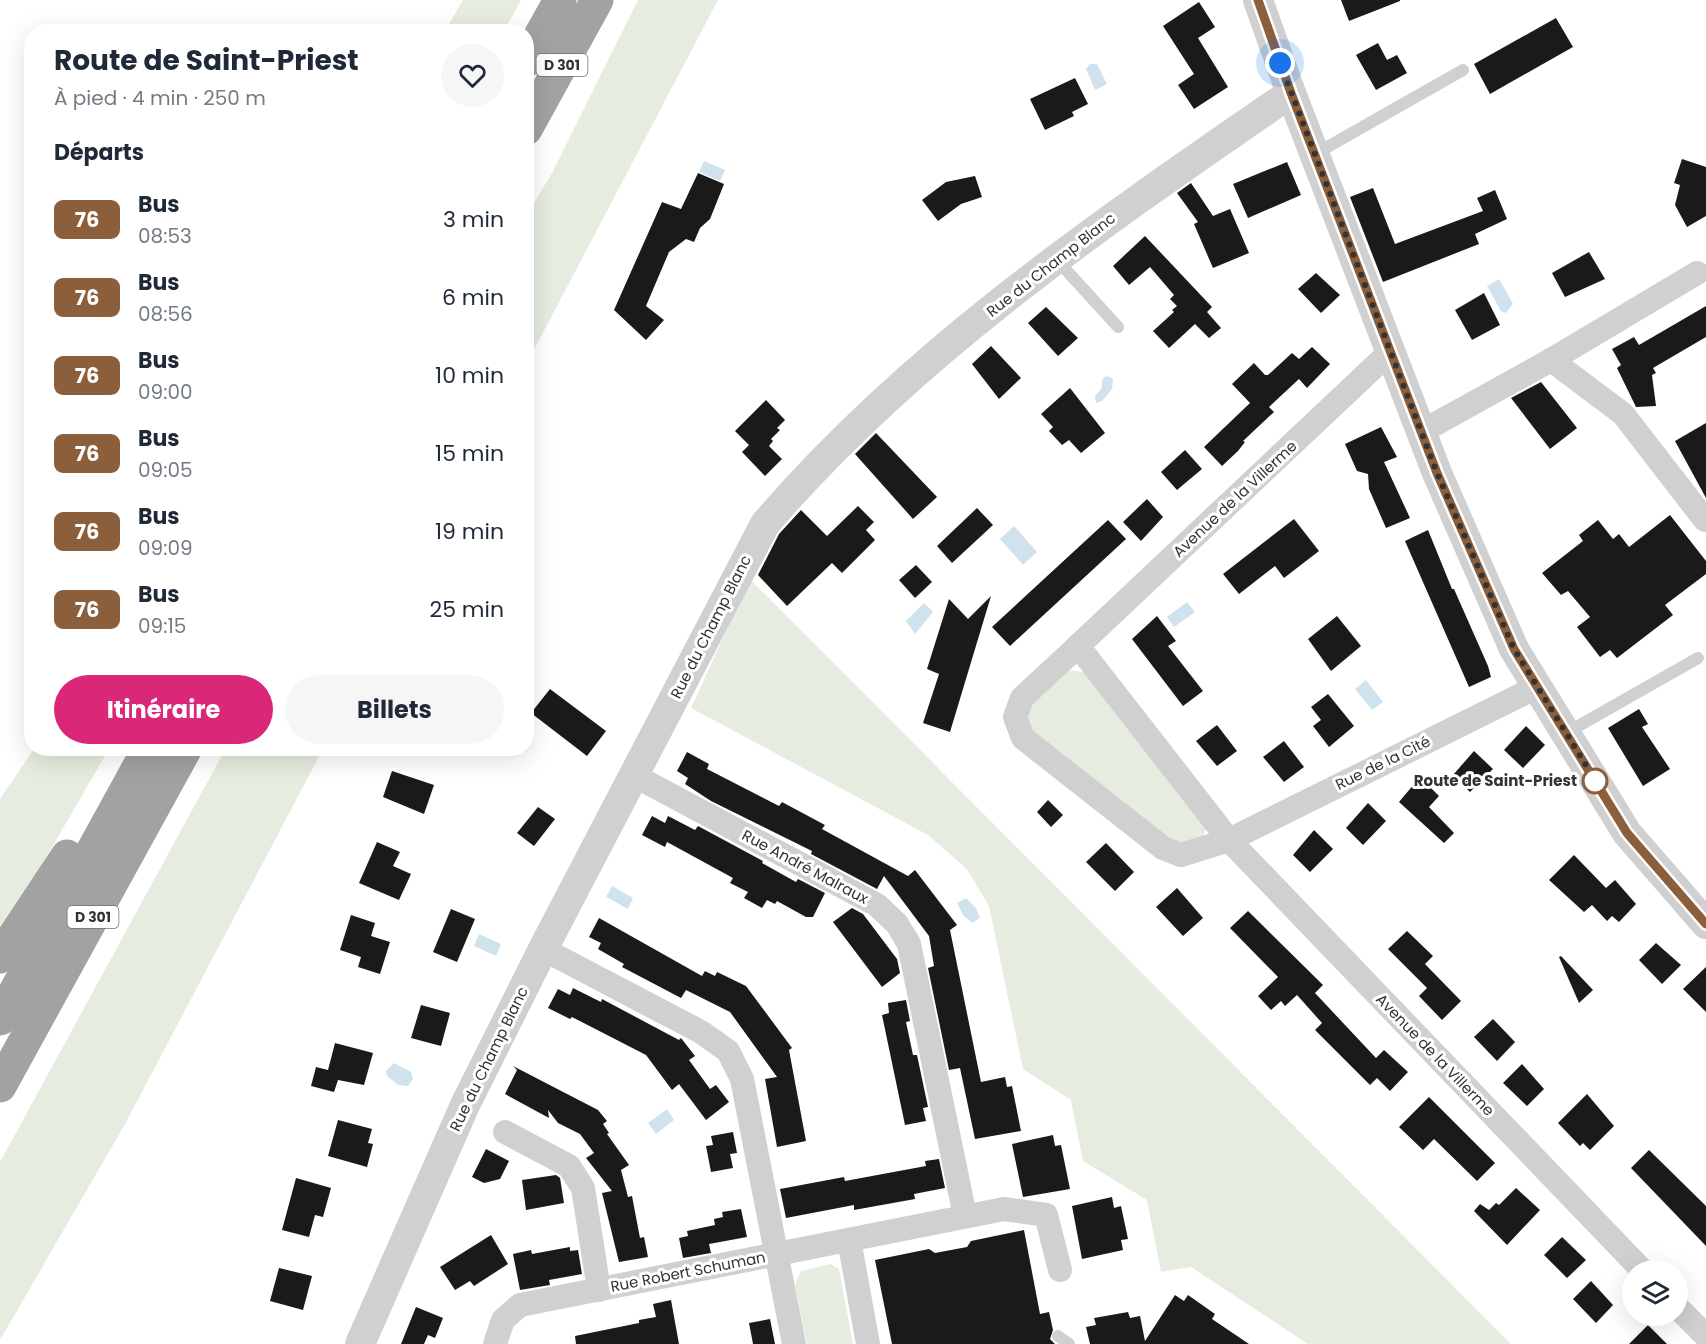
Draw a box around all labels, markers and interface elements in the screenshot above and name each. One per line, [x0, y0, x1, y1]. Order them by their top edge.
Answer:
text: Route de Saint-Priest [54, 41, 359, 80]
button: heart [441, 44, 504, 107]
your location [1265, 48, 1295, 78]
road number: D 301 [536, 54, 588, 76]
text: À pied · 4 min · 250 m [54, 84, 266, 112]
text: Départs [54, 137, 144, 168]
text: Bus [138, 189, 180, 220]
text: 3 min [443, 204, 504, 235]
text: 76 [75, 205, 99, 234]
street label: Rue du Champ Blanc [982, 208, 1120, 322]
text: 08:53 [138, 222, 192, 250]
text: Bus [138, 267, 180, 298]
text: 6 min [442, 282, 504, 313]
text: 76 [75, 283, 99, 312]
text: 08:56 [138, 300, 193, 328]
text: Bus [138, 345, 180, 376]
text: 10 min [435, 360, 504, 391]
text: 76 [75, 361, 99, 390]
text: 09:00 [138, 378, 193, 406]
text: Bus [138, 423, 180, 454]
street label: Avenue de la Villerme [1168, 436, 1301, 562]
text: 15 min [435, 438, 504, 469]
text: 76 [75, 439, 99, 468]
text: 09:05 [138, 456, 193, 484]
text: Bus [138, 501, 180, 532]
text: 19 min [435, 516, 504, 547]
text: 76 [75, 517, 99, 546]
text: 09:09 [138, 534, 193, 562]
street label: Rue du Champ Blanc [665, 551, 756, 702]
text: Bus [138, 579, 180, 610]
text: 25 min [430, 594, 504, 625]
text: 76 [75, 595, 99, 624]
text: 09:15 [138, 612, 186, 640]
button: Itinéraire [54, 675, 273, 744]
button: Billets [285, 675, 504, 744]
street label: Rue de la Cité [1332, 730, 1434, 795]
marker: Route de Saint-Priest [1582, 768, 1608, 794]
place label: Route de Saint-Priest [1414, 770, 1577, 791]
street label: Rue André Malraux [738, 824, 872, 909]
road number: D 301 [68, 906, 118, 928]
street label: Rue du Champ Blanc [444, 983, 533, 1135]
street label: Avenue de la Villerme [1371, 989, 1499, 1120]
street label: Rue Robert Schuman [609, 1246, 767, 1297]
map controls [1622, 1260, 1688, 1326]
button: layers [1622, 1260, 1688, 1326]

